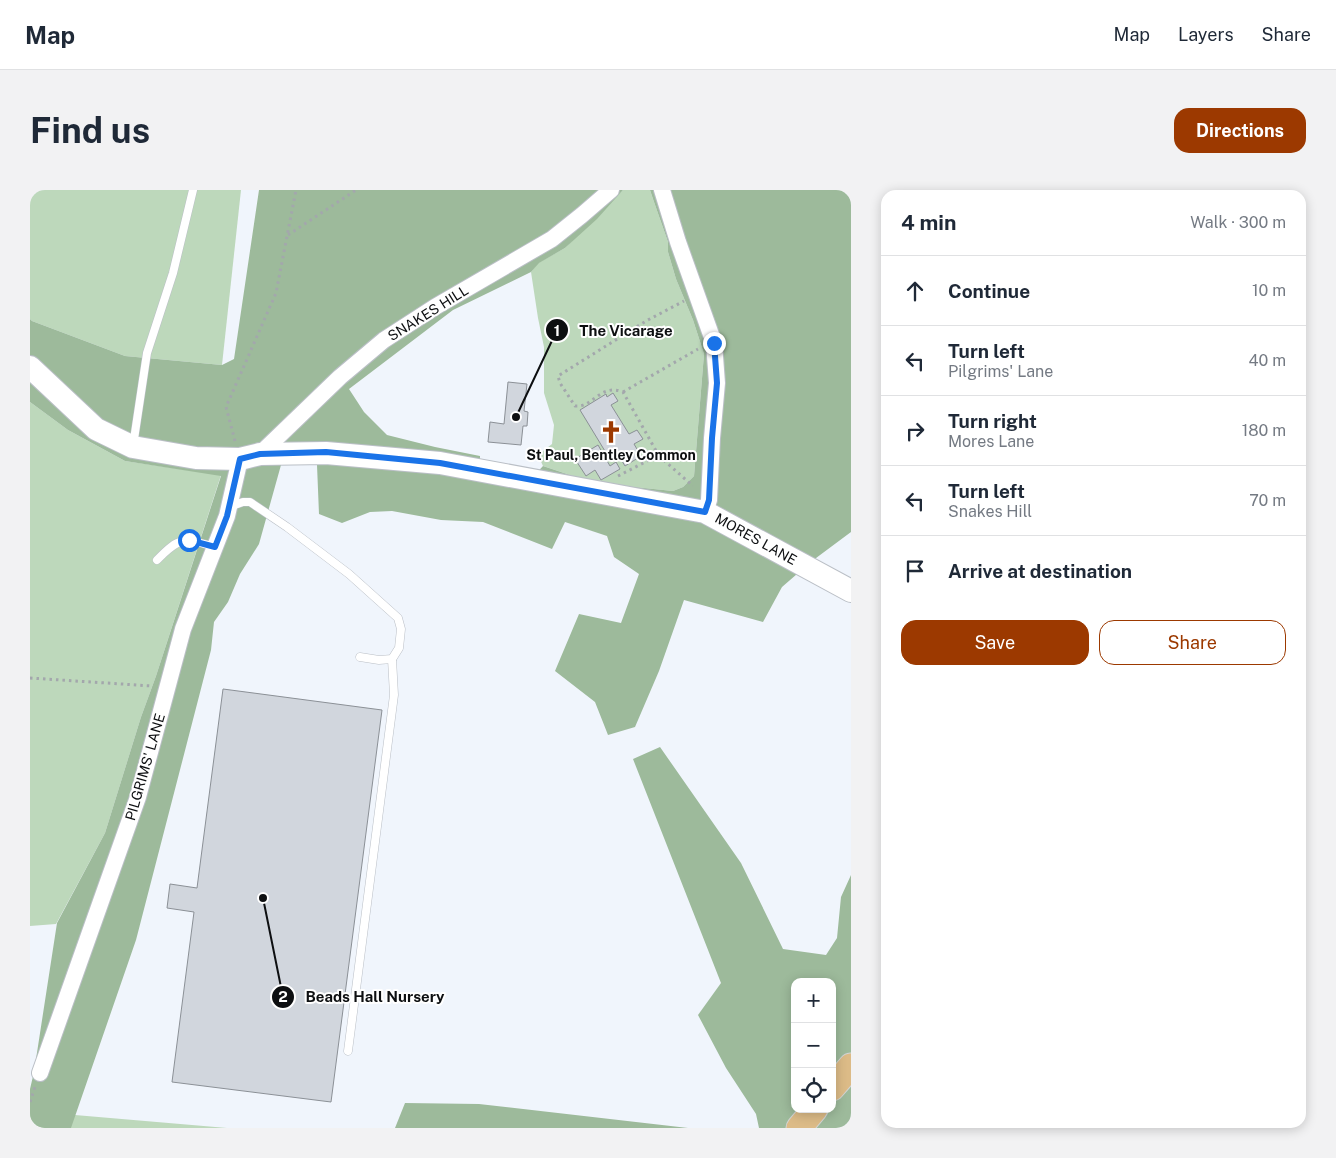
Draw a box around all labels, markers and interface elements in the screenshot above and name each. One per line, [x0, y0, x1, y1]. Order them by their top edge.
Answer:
text: Map [25, 21, 75, 49]
text: Map [1114, 24, 1150, 45]
text: Layers [1178, 24, 1234, 45]
text: Share [1262, 24, 1311, 45]
button: Directions [1174, 108, 1306, 153]
text: Find us [30, 110, 150, 151]
text: 4 min [901, 210, 956, 235]
text: Walk · 300 m [1190, 213, 1286, 232]
icon: ahead [901, 277, 929, 305]
text: Continue [948, 280, 1030, 302]
text: 10 m [1252, 281, 1286, 300]
street label: SNAKES HILL [385, 282, 471, 344]
callout: The Vicarage [544, 315, 683, 345]
text: 1 [554, 322, 560, 339]
text: The Vicarage [579, 322, 673, 339]
route end [703, 332, 726, 355]
text: Turn left [948, 340, 1025, 362]
icon: left [901, 347, 929, 375]
text: 40 m [1248, 351, 1286, 370]
text: Pilgrims' Lane [948, 362, 1053, 381]
text: Turn right [948, 410, 1037, 432]
icon: right [901, 417, 929, 445]
church icon: St Paul, Bentley Common [598, 419, 624, 445]
text: 180 m [1242, 421, 1286, 440]
text: Mores Lane [948, 432, 1034, 451]
place label: St Paul, Bentley Common [526, 447, 696, 463]
text: Turn left [948, 480, 1025, 502]
icon: left [901, 487, 929, 515]
text: 70 m [1249, 491, 1286, 510]
text: Snakes Hill [948, 502, 1032, 521]
street label: MORES LANE [712, 510, 800, 568]
route start [178, 529, 201, 552]
icon: arrive [901, 557, 929, 585]
text: Arrive at destination [948, 560, 1132, 582]
button: Save [901, 620, 1089, 665]
button: Share [1099, 620, 1286, 665]
street label: PILGRIMS' LANE [122, 712, 168, 822]
map controls [791, 978, 836, 1113]
button: + [791, 978, 836, 1023]
callout: Beads Hall Nursery [270, 982, 454, 1012]
text: 2 [278, 988, 288, 1005]
text: Beads Hall Nursery [305, 988, 445, 1005]
button: − [791, 1023, 836, 1068]
button: locate [791, 1068, 836, 1113]

